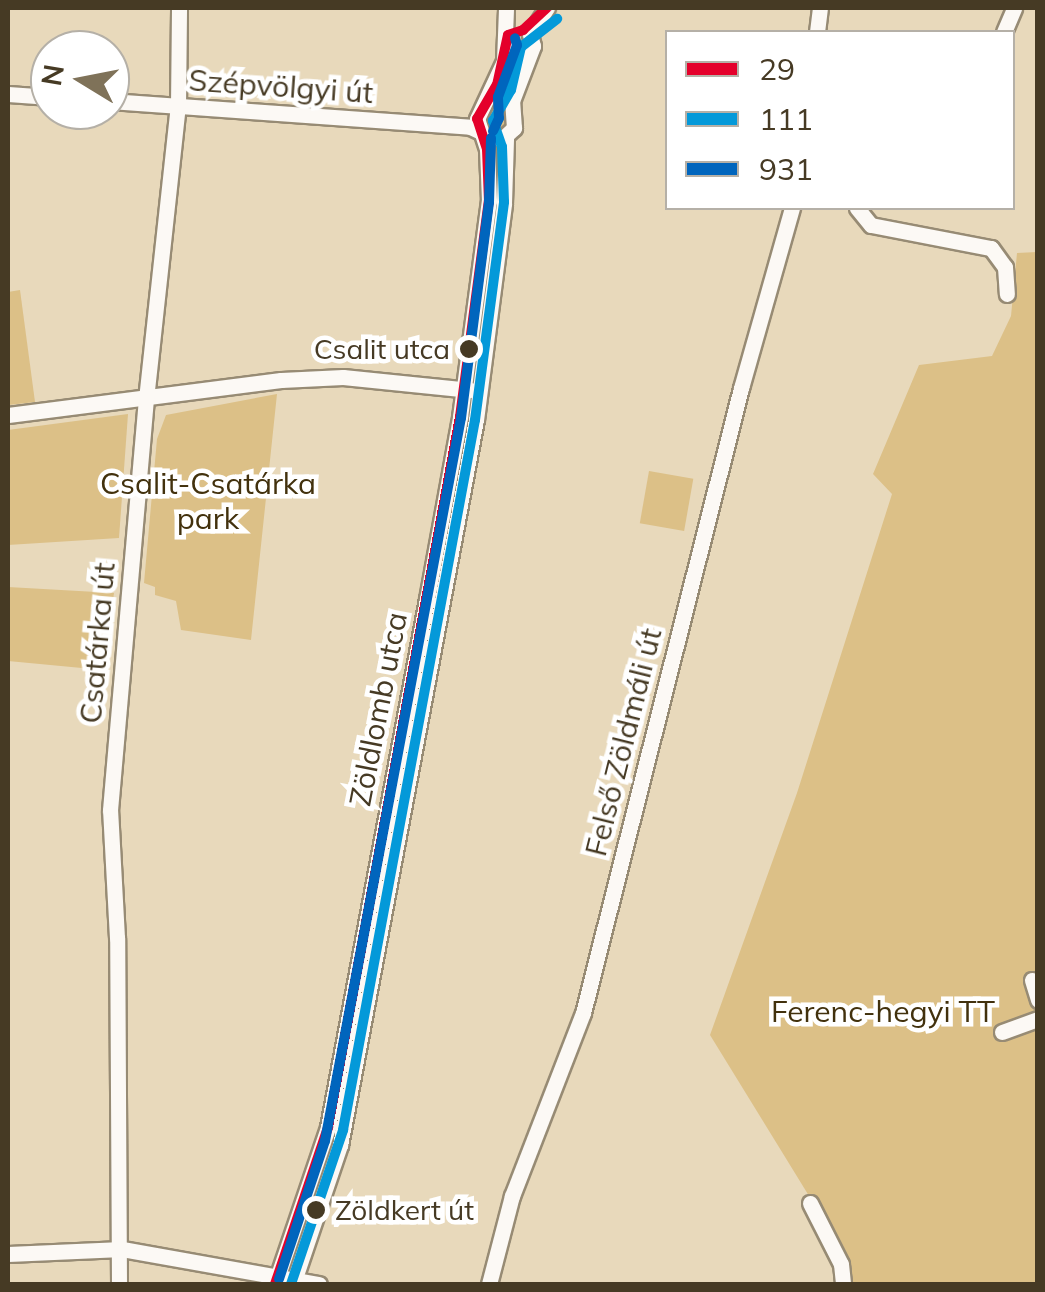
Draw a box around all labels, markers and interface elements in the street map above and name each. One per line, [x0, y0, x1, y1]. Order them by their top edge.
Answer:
north arrow [30, 30, 130, 130]
legend [665, 30, 1015, 210]
text: 29 [759, 50, 795, 88]
text: N [33, 62, 71, 89]
street label: Szépvölgyi út [188, 62, 374, 110]
text: 111 [759, 100, 813, 138]
text: 931 [759, 150, 813, 188]
place label: Csalit utca [314, 332, 450, 366]
marker: Csalit utca [459, 339, 479, 359]
park label: Csalit-Csatárka park [100, 465, 316, 536]
street label: Csatárka út [72, 561, 122, 725]
street label: Zöldlomb utca [342, 609, 414, 809]
street label: Felső Zöldmáli út [577, 624, 669, 860]
park label: Ferenc-hegyi TT [771, 993, 995, 1029]
place label: Zöldkert út [335, 1193, 474, 1227]
marker: Zöldkert út [306, 1200, 326, 1220]

